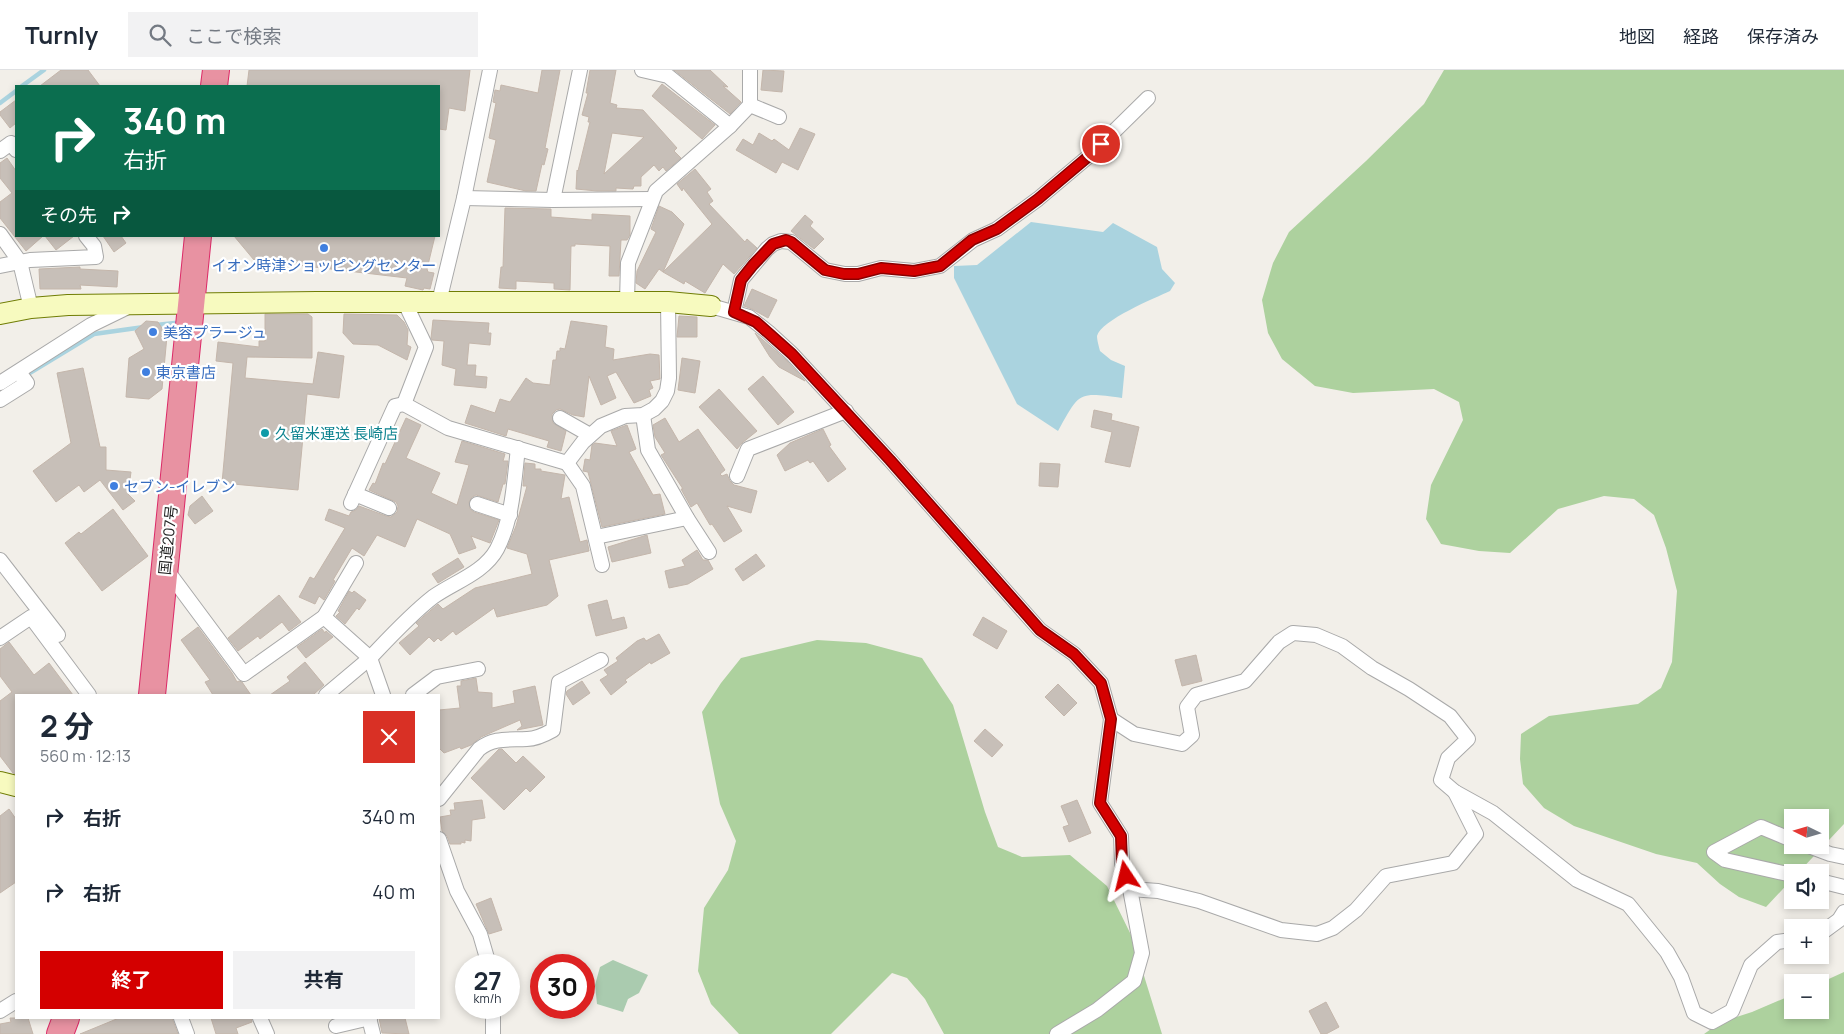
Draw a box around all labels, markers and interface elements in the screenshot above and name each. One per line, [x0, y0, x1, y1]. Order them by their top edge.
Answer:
search box [128, 12, 478, 57]
text: Turnly [25, 18, 98, 51]
icon: search [146, 21, 174, 49]
text: ここで検索 [186, 23, 281, 49]
text: 地図 [1619, 24, 1655, 48]
text: 経路 [1683, 24, 1719, 48]
text: 保存済み [1747, 24, 1819, 48]
text: 340 m [123, 97, 226, 145]
icon: right [40, 105, 105, 170]
pin [1080, 123, 1122, 165]
icon: arrive [1087, 130, 1115, 158]
text: 右折 [123, 145, 167, 175]
icon: right [107, 200, 135, 228]
text: その先 [40, 202, 97, 228]
marker: イオン時津ショッピングセンター [318, 242, 330, 254]
place label: イオン時津ショッピングセンター [211, 255, 437, 276]
place label: 美容プラージュ [163, 322, 267, 343]
marker: 美容プラージュ [147, 326, 159, 338]
place label: 東京書店 [156, 362, 216, 383]
marker: 東京書店 [140, 366, 152, 378]
place label: 久留米運送 長崎店 [275, 423, 398, 444]
marker: 久留米運送 長崎店 [259, 427, 271, 439]
place label: セブン-イレブン [124, 476, 235, 497]
marker: セブン-イレブン [108, 480, 120, 492]
street label: 国道207号 [154, 504, 182, 576]
text: 2 分 [40, 705, 94, 746]
button: close [363, 711, 415, 763]
text: 560 m · 12:13 [40, 745, 131, 767]
icon: right [40, 803, 68, 831]
text: 340 m [362, 804, 415, 830]
text: 右折 [83, 805, 121, 831]
north arrow [1784, 809, 1829, 854]
map controls [1784, 809, 1829, 1019]
position arrow [1099, 849, 1151, 901]
button: sound [1784, 864, 1829, 909]
icon: right [40, 878, 68, 906]
text: 40 m [372, 879, 415, 905]
text: 右折 [83, 880, 121, 906]
button: + [1784, 919, 1829, 964]
button: 終了 [40, 951, 223, 1009]
button: 共有 [233, 951, 415, 1009]
speed limit sign: 30 [530, 954, 595, 1019]
text: 27 [473, 963, 502, 998]
button: − [1784, 974, 1829, 1019]
text: km/h [474, 990, 501, 1007]

